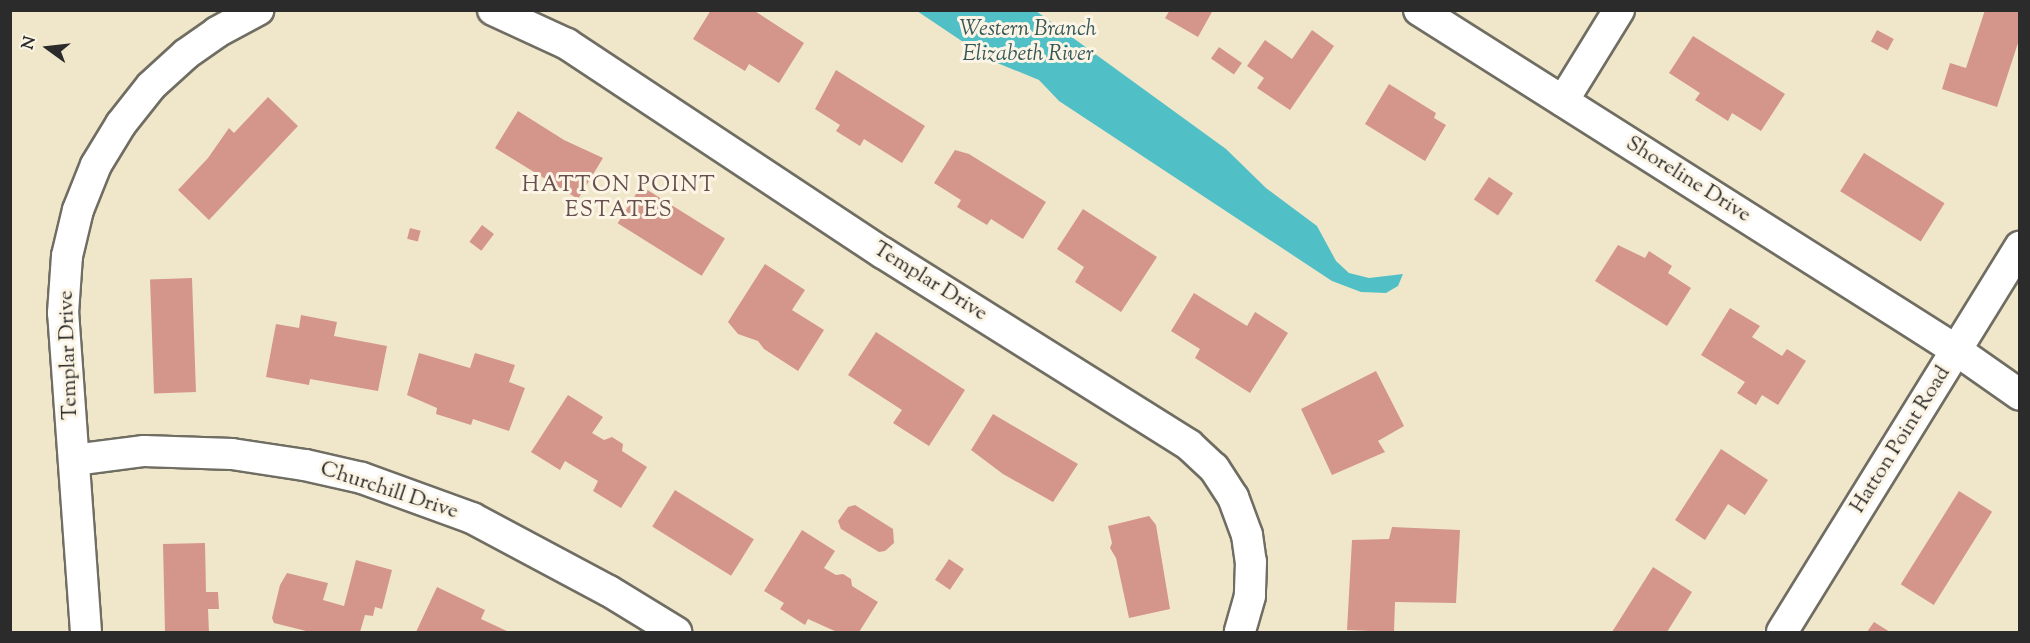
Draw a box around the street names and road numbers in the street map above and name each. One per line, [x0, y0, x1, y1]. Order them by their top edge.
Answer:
street label: Shoreline Drive [1621, 132, 1755, 228]
street label: Templar Drive [868, 237, 992, 327]
street label: Templar Drive [54, 290, 84, 420]
street label: Hatton Point Road [1846, 362, 1956, 518]
street label: Churchill Drive [317, 457, 461, 525]

